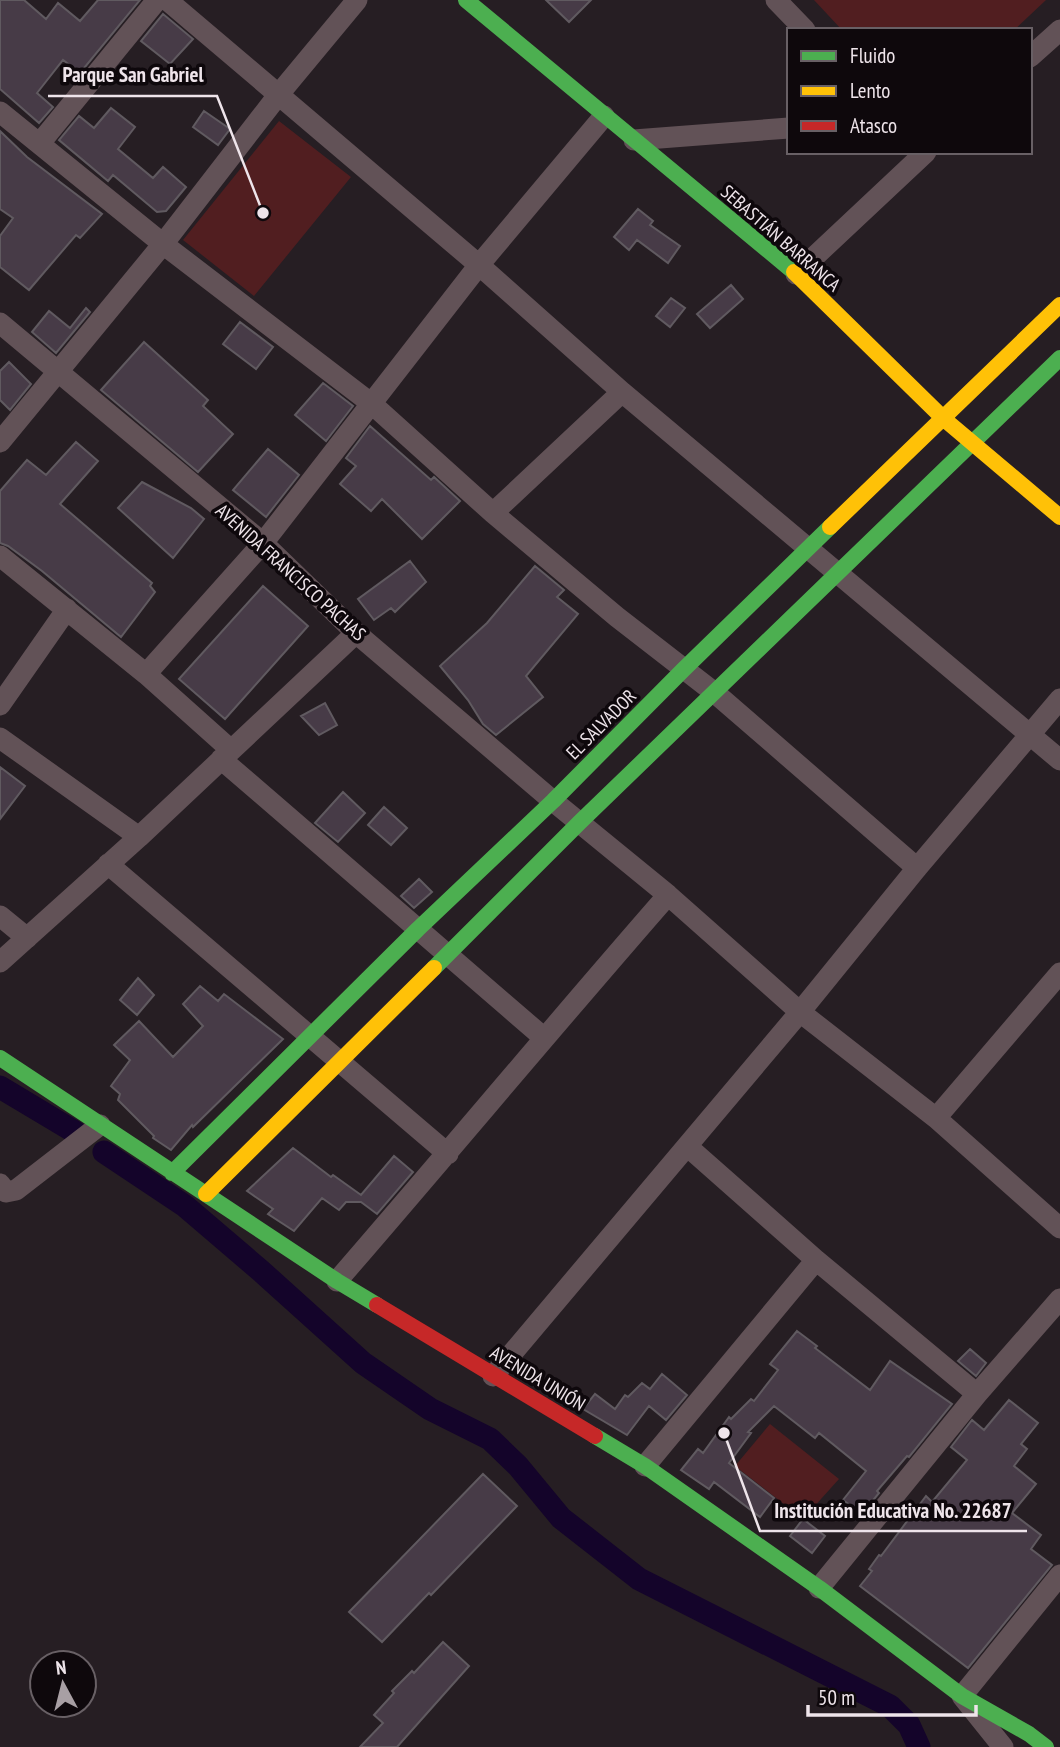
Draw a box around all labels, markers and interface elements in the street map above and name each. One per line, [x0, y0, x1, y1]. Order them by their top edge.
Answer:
legend [787, 28, 1032, 154]
text: Fluido [850, 42, 895, 69]
callout: Parque San Gabriel [48, 54, 217, 96]
text: Parque San Gabriel [62, 61, 204, 88]
text: Lento [850, 77, 890, 104]
text: Atasco [850, 112, 897, 139]
street label: SEBASTIÁN BARRANCA [716, 180, 846, 296]
street label: AVENIDA FRANCISCO PACHAS [211, 498, 371, 646]
street label: EL SALVADOR [561, 684, 641, 764]
street label: AVENIDA UNIÓN [486, 1340, 590, 1416]
callout: Institución Educativa No. 22687 [760, 1489, 1027, 1531]
text: Institución Educativa No. 22687 [774, 1497, 1012, 1524]
north arrow [28, 1649, 98, 1719]
text: N [54, 1655, 67, 1680]
scale bar [808, 1674, 976, 1718]
text: 50 m [818, 1684, 855, 1711]

